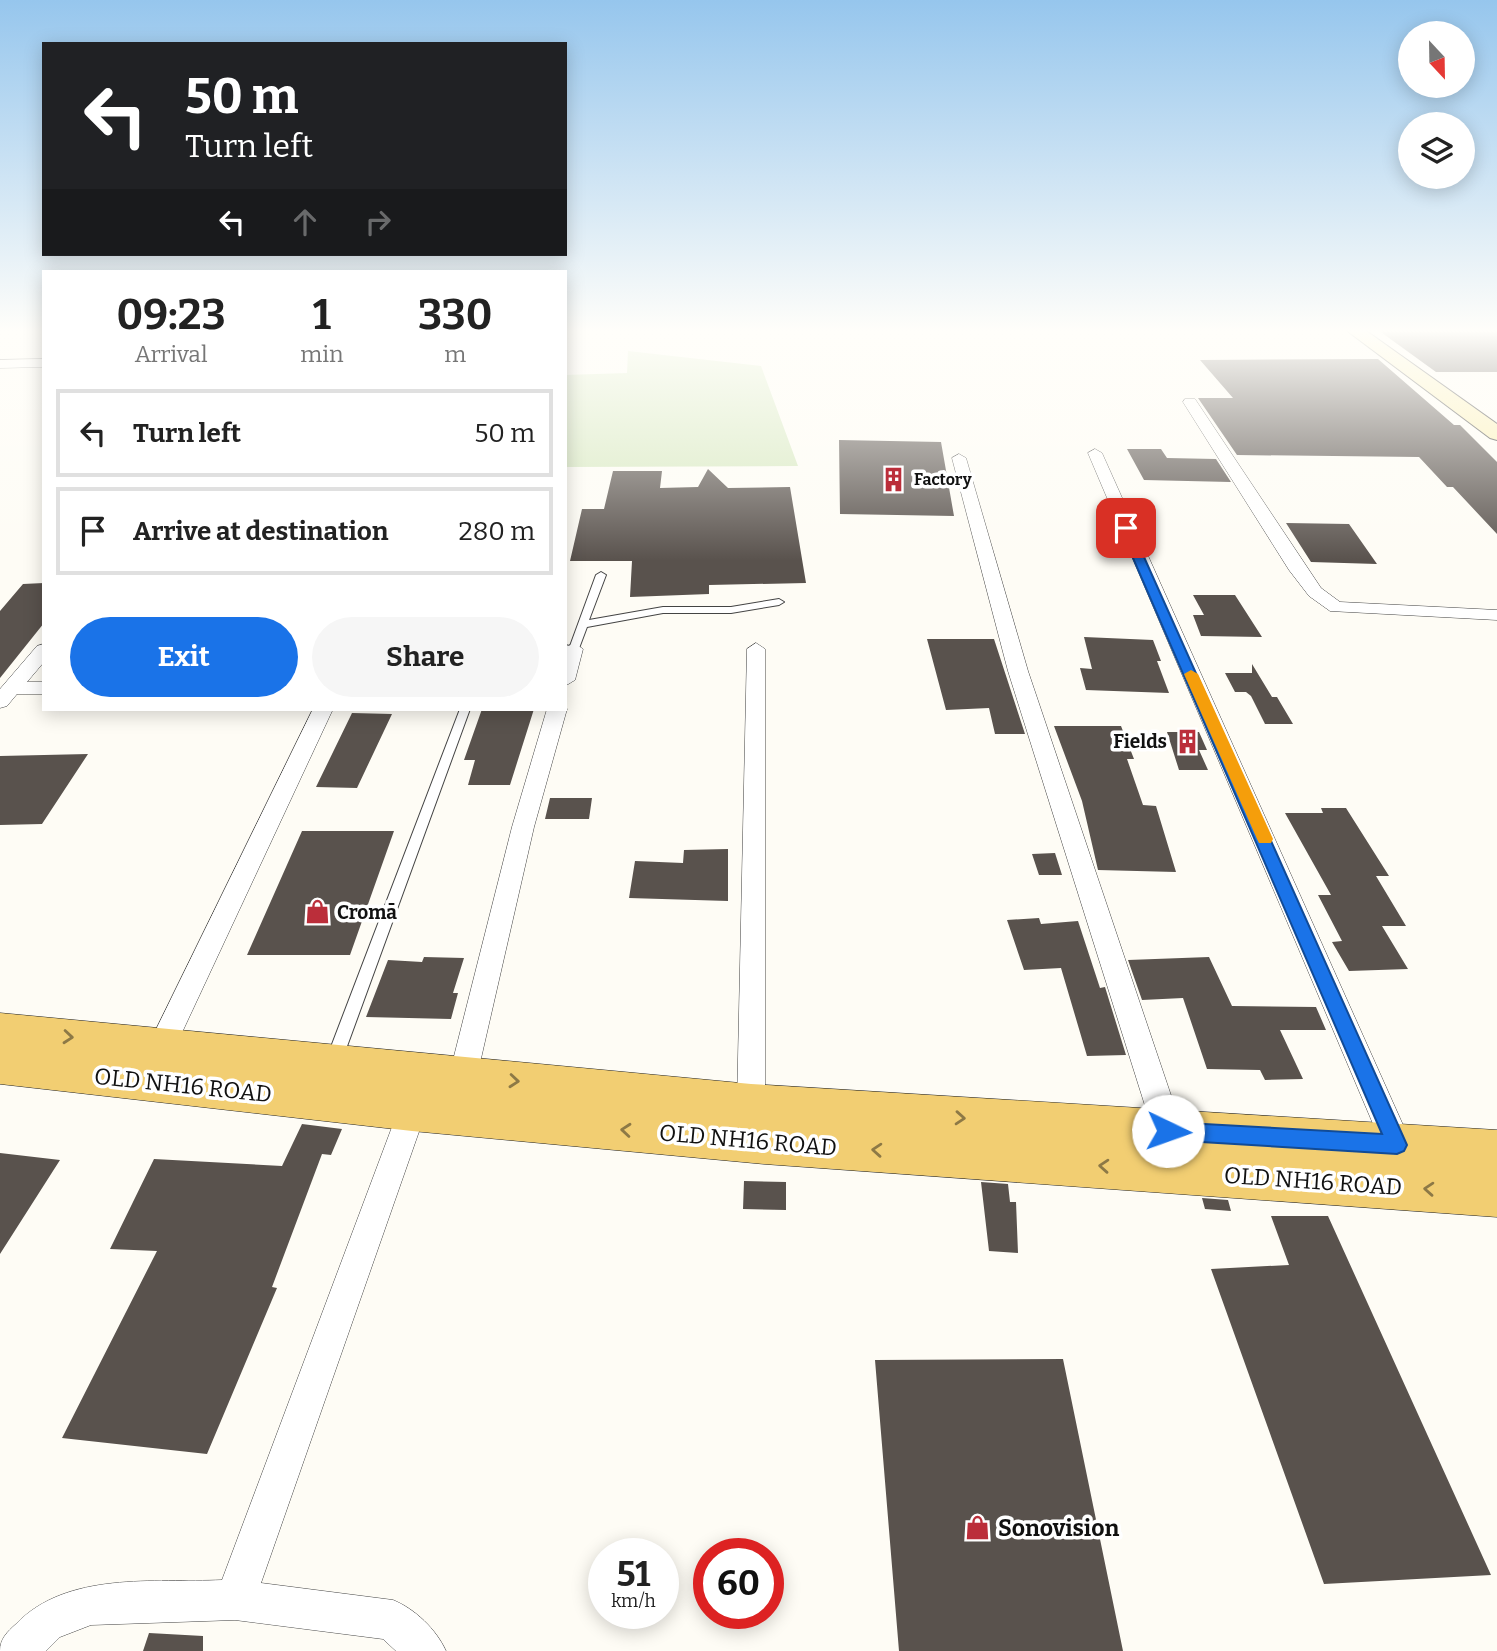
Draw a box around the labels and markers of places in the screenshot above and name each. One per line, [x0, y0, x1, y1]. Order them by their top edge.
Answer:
building icon: Factory [880, 465, 908, 493]
place label: Factory [914, 470, 972, 489]
pin [1096, 498, 1156, 558]
building icon: Fields [1173, 727, 1201, 755]
place label: Fields [1113, 730, 1167, 753]
shop icon: Cromā [303, 898, 331, 926]
place label: Cromā [337, 901, 397, 924]
shop icon: Sonovision [964, 1514, 992, 1542]
place label: Sonovision [998, 1514, 1119, 1542]

